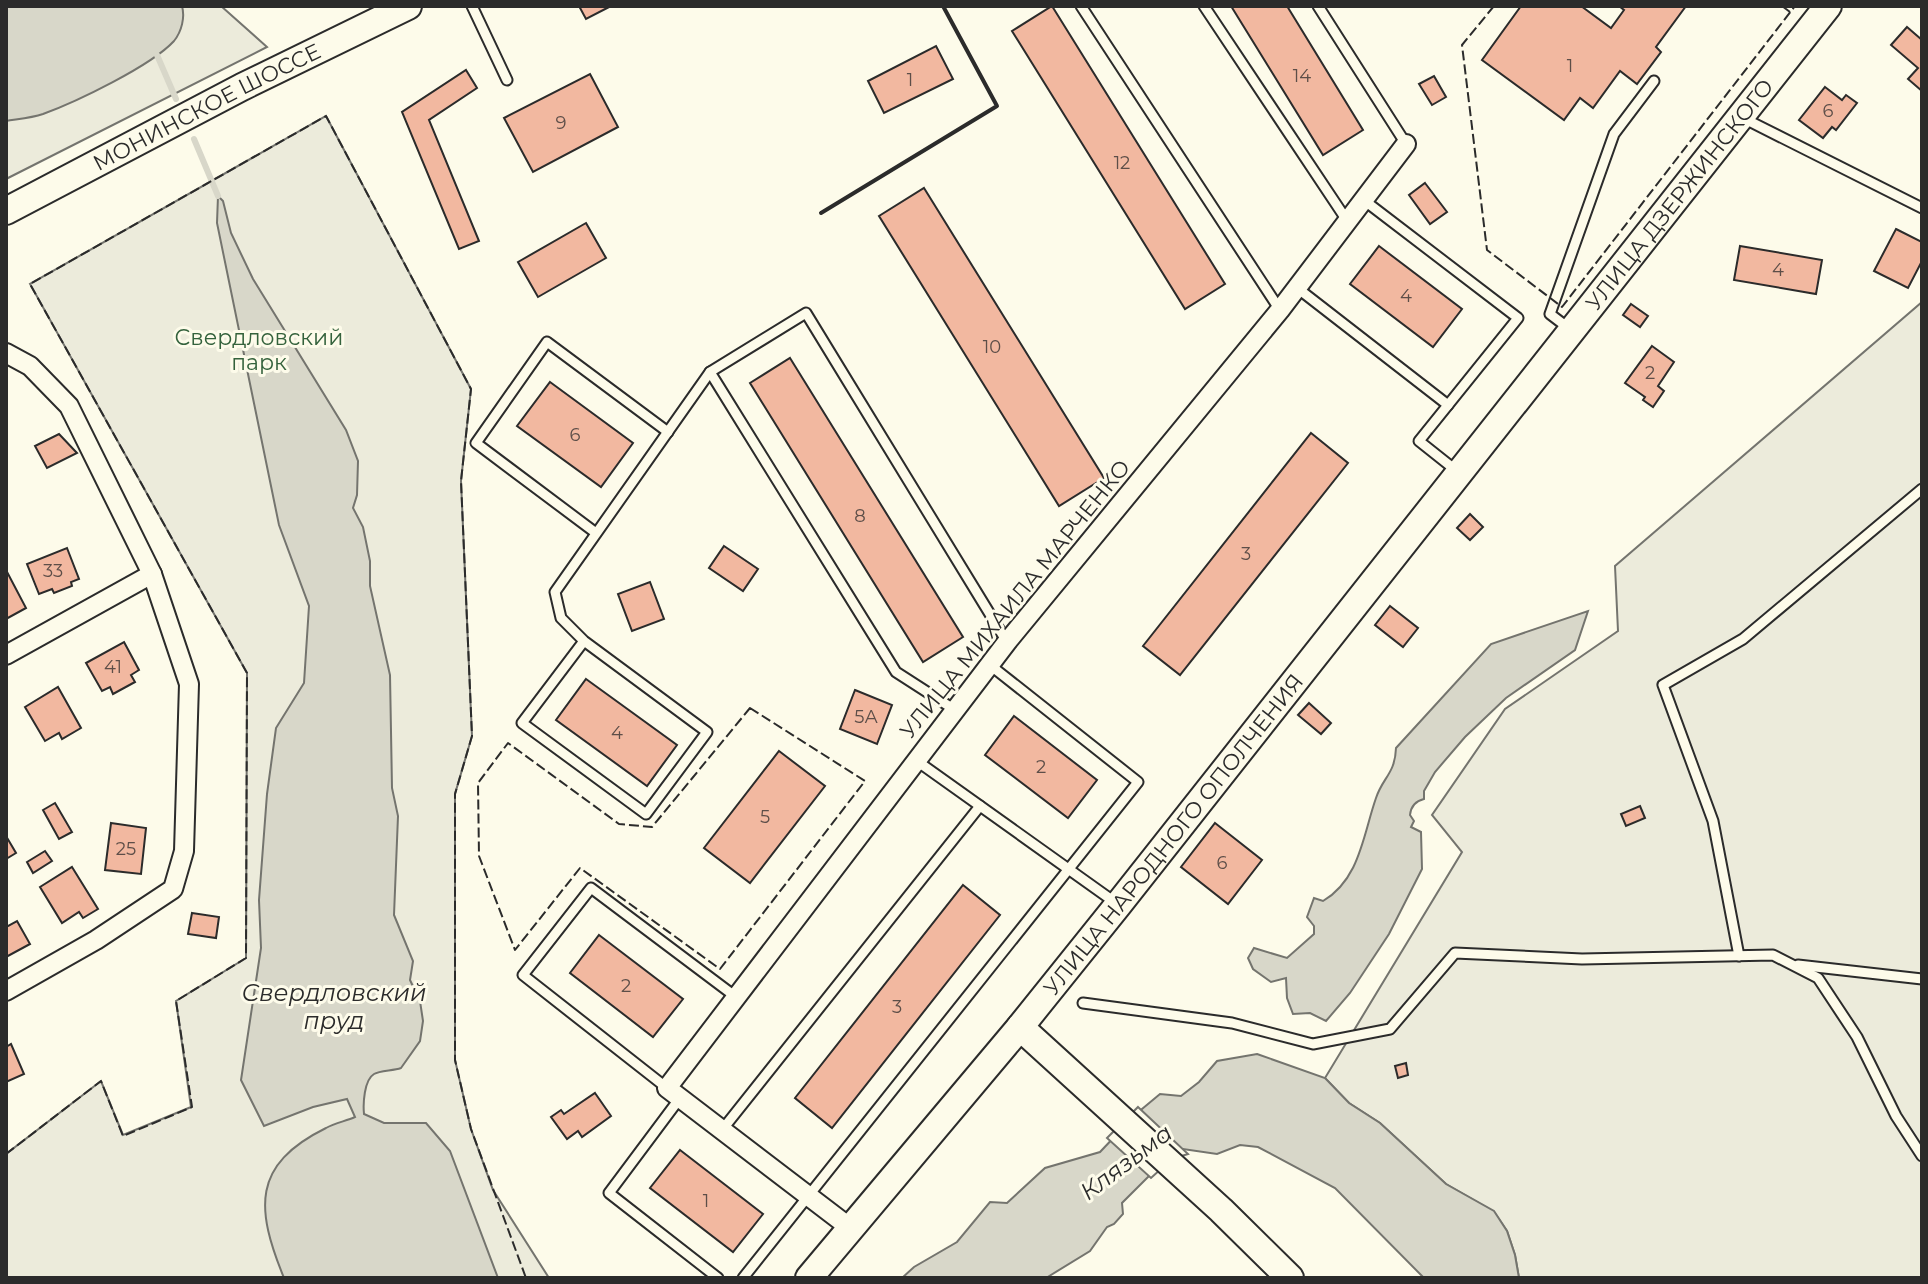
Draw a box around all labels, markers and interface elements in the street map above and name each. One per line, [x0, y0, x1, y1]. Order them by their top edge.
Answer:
street label: МОНИНСКОЕ ШОССЕ [88, 37, 325, 176]
house number: 1 [1567, 55, 1573, 77]
house number: 14 [1293, 65, 1311, 87]
house number: 1 [907, 69, 913, 91]
street label: УЛИЦА ДЗЕРЖИНСКОГО [1580, 73, 1779, 315]
house number: 6 [1823, 100, 1834, 122]
house number: 9 [556, 112, 567, 134]
house number: 12 [1114, 152, 1130, 174]
house number: 4 [1772, 259, 1784, 281]
house number: 4 [1400, 285, 1412, 307]
park label: Свердловский парк [175, 324, 343, 376]
house number: 10 [983, 336, 1001, 358]
house number: 2 [1645, 362, 1655, 384]
house number: 6 [570, 424, 581, 446]
street label: УЛИЦА МИХАИЛА МАРЧЕНКО [894, 454, 1136, 744]
house number: 8 [854, 505, 866, 527]
house number: 3 [1241, 543, 1251, 565]
house number: 33 [43, 560, 63, 582]
house number: 41 [104, 656, 122, 678]
street label: УЛИЦА НАРОДНОГО ОПОЛЧЕНИЯ [1038, 668, 1309, 1000]
house number: 5А [854, 706, 878, 728]
house number: 4 [611, 722, 623, 744]
house number: 2 [1036, 756, 1046, 778]
house number: 5 [760, 806, 770, 828]
house number: 25 [116, 838, 136, 860]
house number: 6 [1217, 852, 1228, 874]
house number: 2 [621, 975, 631, 997]
water label: Свердловский пруд [241, 978, 427, 1035]
house number: 3 [892, 996, 902, 1018]
water label: Клязьма [1074, 1118, 1178, 1206]
house number: 1 [703, 1190, 709, 1212]

